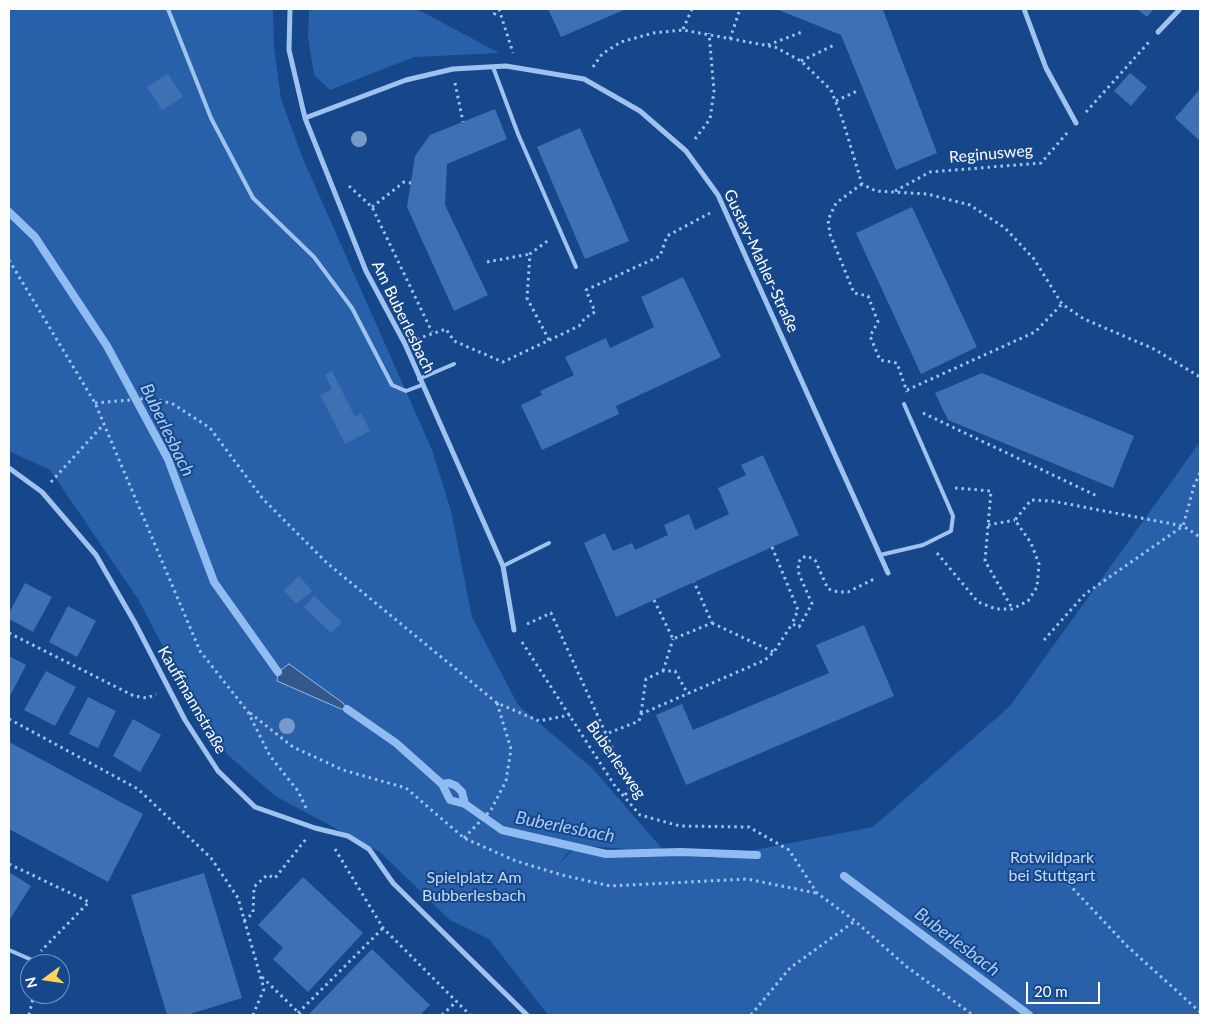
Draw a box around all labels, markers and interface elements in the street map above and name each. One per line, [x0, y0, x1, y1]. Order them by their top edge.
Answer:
street label: Reginusweg [948, 141, 1034, 167]
street label: Gustav-Mahler-Straße [719, 186, 803, 336]
street label: Am Buberlesbach [367, 258, 439, 376]
water label: Buberlesbach [135, 380, 199, 480]
street label: Kauffmannstraße [153, 643, 231, 757]
street label: Buberlesweg [582, 717, 650, 803]
water label: Buberlesbach [513, 807, 617, 847]
park label: Rotwildpark bei Stuttgart [1008, 848, 1096, 886]
park label: Spielplatz Am Bubberlesbach [422, 868, 526, 906]
water label: Buberlesbach [910, 903, 1004, 981]
north arrow [20, 954, 70, 1004]
scale bar [1029, 972, 1103, 1004]
text: N [21, 975, 40, 990]
text: 20 m [1034, 982, 1068, 1000]

